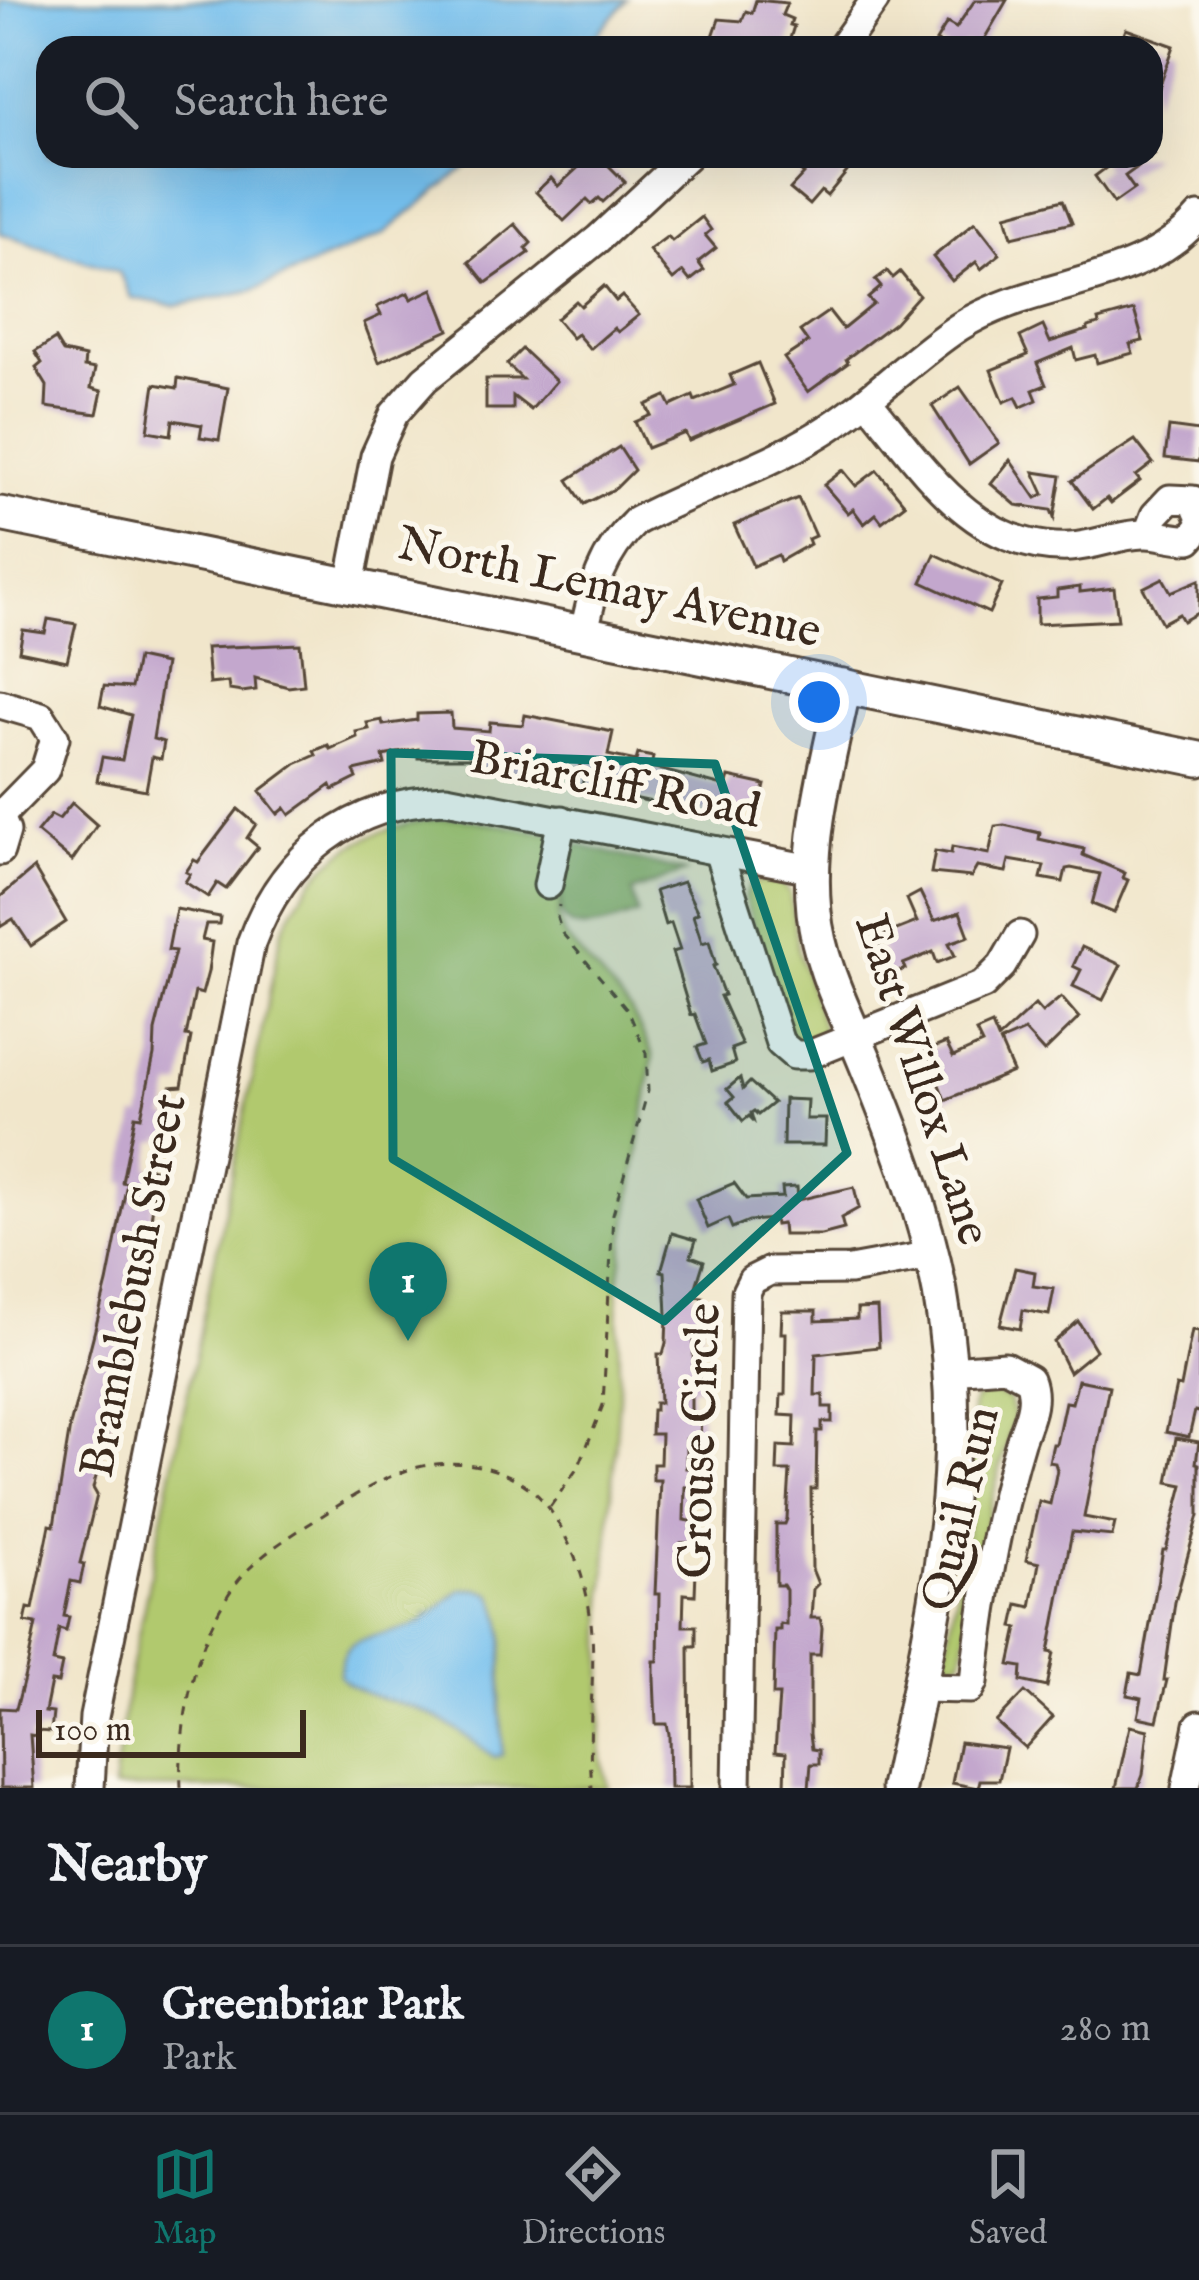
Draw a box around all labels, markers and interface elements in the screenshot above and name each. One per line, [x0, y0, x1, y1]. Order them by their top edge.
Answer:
search box [36, 36, 1163, 168]
icon: search [78, 69, 144, 135]
text: Search here [174, 74, 388, 131]
street label: North Lemay Avenue [392, 515, 826, 663]
your location [789, 672, 849, 732]
street label: Briarcliff Road [465, 728, 766, 844]
street label: East Willox Lane [839, 907, 1003, 1253]
street label: Bramblebush Street [68, 1089, 202, 1483]
pin: 1 [369, 1242, 447, 1341]
street label: Grouse Circle [666, 1302, 736, 1580]
street label: Quail Run [909, 1401, 1015, 1617]
scale bar [36, 1704, 306, 1757]
text: 100 m [54, 1710, 131, 1752]
text: Nearby [48, 1834, 207, 1899]
text: Greenbriar Park [162, 1977, 463, 2034]
text: 1 [80, 2005, 94, 2054]
text: 280 m [1060, 2005, 1151, 2054]
text: Park [162, 2034, 236, 2083]
tab: Map [152, 2141, 218, 2255]
tab: Directions [522, 2141, 665, 2255]
tab: Saved [969, 2141, 1047, 2255]

